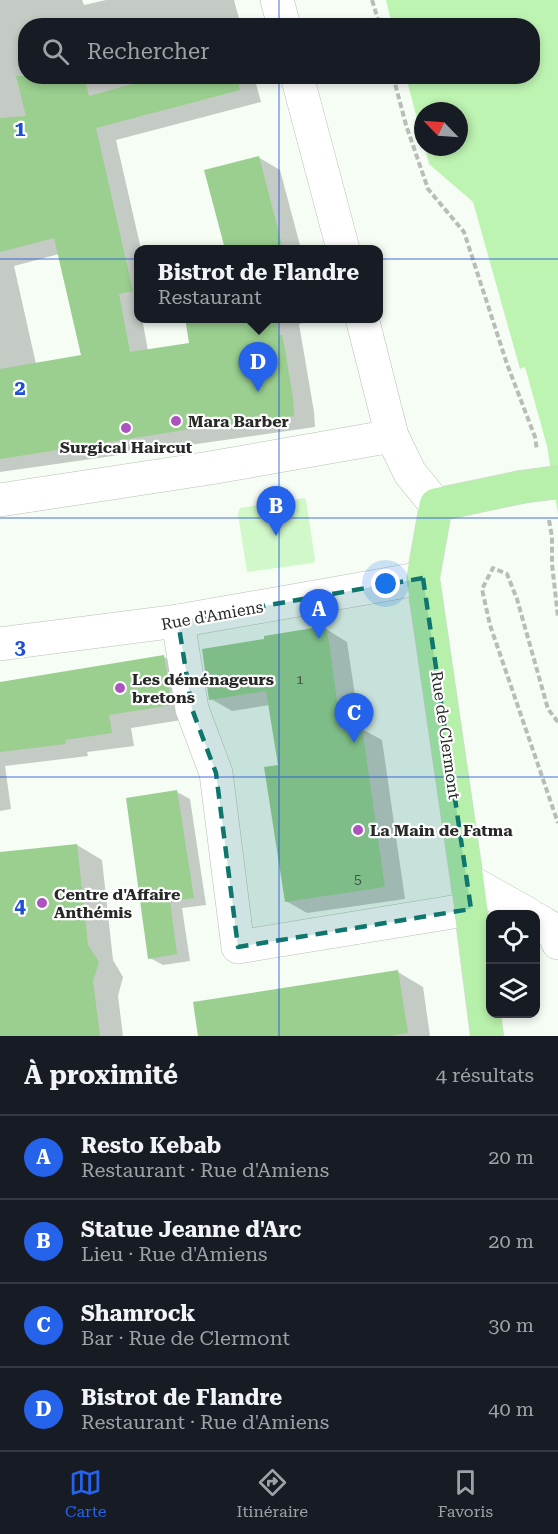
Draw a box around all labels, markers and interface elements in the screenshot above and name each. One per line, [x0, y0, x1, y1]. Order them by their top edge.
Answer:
search box [18, 18, 540, 84]
icon: search [39, 35, 72, 68]
text: Rechercher [87, 39, 209, 64]
north arrow [414, 102, 468, 156]
text: 1 [14, 117, 26, 141]
popup [134, 245, 383, 323]
text: Bistrot de Flandre [158, 260, 359, 285]
text: Restaurant [158, 285, 262, 309]
pin: D [238, 342, 278, 392]
text: 2 [14, 376, 26, 400]
place label: Mara Barber [188, 412, 289, 431]
marker: Mara Barber [169, 414, 183, 428]
marker: Surgical Haircut [119, 421, 133, 435]
place label: Surgical Haircut [60, 438, 193, 457]
pin: B [256, 486, 296, 536]
your location [371, 569, 400, 598]
pin: A [300, 590, 338, 639]
street label: Rue d'Amiens [160, 597, 265, 634]
text: 3 [14, 635, 26, 659]
place label: Les déménageurs bretons [132, 670, 274, 707]
street label: Rue de Clermont [427, 670, 464, 800]
house number: 1 [296, 671, 304, 687]
marker: Les déménageurs bretons [113, 681, 127, 695]
pin: C [334, 694, 374, 743]
place label: La Main de Fatma [370, 821, 513, 840]
marker: La Main de Fatma [351, 823, 365, 837]
house number: 5 [354, 871, 362, 887]
place label: Centre d'Affaire Anthémis [54, 885, 180, 922]
text: 4 [14, 894, 26, 918]
marker: Centre d'Affaire Anthémis [35, 896, 49, 910]
map controls [486, 910, 540, 1018]
button: locate [486, 910, 540, 964]
button: layers [486, 964, 540, 1018]
text: À proximité [24, 1060, 178, 1090]
text: 4 résultats [436, 1063, 534, 1087]
text: Resto Kebab [81, 1133, 221, 1158]
text: A [36, 1145, 51, 1169]
text: 20 m [488, 1145, 534, 1169]
text: Restaurant · Rue d'Amiens [81, 1158, 329, 1182]
text: Statue Jeanne d'Arc [81, 1217, 301, 1242]
text: B [36, 1229, 51, 1253]
text: 20 m [488, 1229, 534, 1253]
text: Lieu · Rue d'Amiens [81, 1242, 268, 1266]
text: Shamrock [81, 1301, 196, 1326]
text: C [37, 1313, 51, 1337]
text: 30 m [488, 1313, 534, 1337]
text: Bar · Rue de Clermont [81, 1326, 290, 1350]
text: Bistrot de Flandre [81, 1385, 282, 1410]
text: D [35, 1397, 52, 1421]
text: 40 m [488, 1397, 534, 1421]
text: Restaurant · Rue d'Amiens [81, 1410, 329, 1434]
tab: Carte [65, 1466, 107, 1521]
tab: Itinéraire [236, 1466, 308, 1521]
tab: Favoris [438, 1466, 493, 1521]

